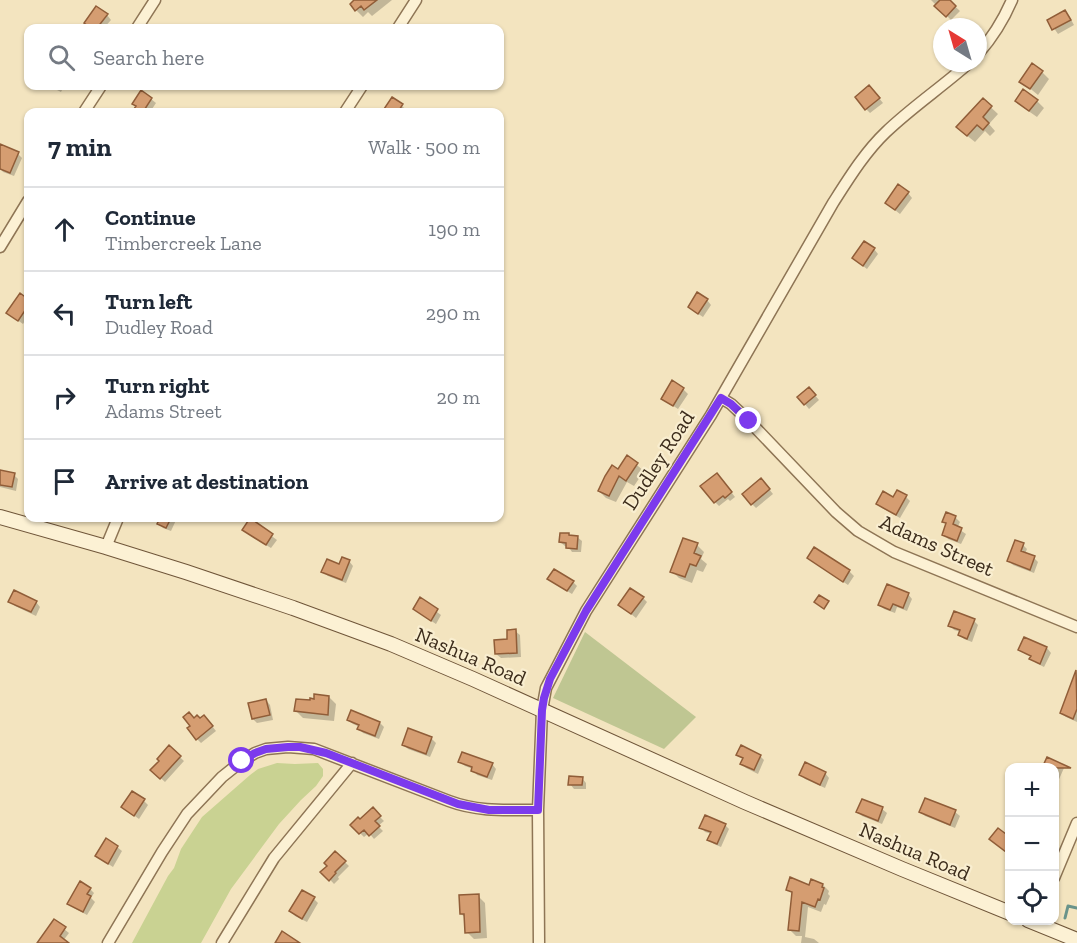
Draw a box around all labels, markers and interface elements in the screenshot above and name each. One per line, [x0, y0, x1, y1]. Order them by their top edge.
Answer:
north arrow [933, 18, 987, 72]
search box [24, 24, 504, 90]
icon: search [45, 41, 78, 74]
text: Search here [93, 44, 204, 71]
text: 7 min [48, 131, 112, 163]
text: Walk · 500 m [368, 135, 480, 159]
text: Continue [105, 204, 196, 231]
icon: ahead [48, 213, 81, 246]
text: 190 m [428, 217, 480, 241]
text: Timbercreek Lane [105, 231, 262, 255]
text: Turn left [105, 288, 192, 315]
icon: left [48, 297, 81, 330]
text: 290 m [426, 301, 480, 325]
text: Dudley Road [105, 315, 213, 339]
text: Turn right [105, 372, 209, 399]
icon: right [48, 381, 81, 414]
text: 20 m [436, 385, 480, 409]
text: Adams Street [105, 399, 222, 423]
street label: Dudley Road [617, 405, 700, 514]
route end [735, 407, 761, 433]
icon: arrive [48, 465, 81, 498]
text: Arrive at destination [105, 468, 308, 495]
street label: Adams Street [876, 509, 998, 581]
street label: Nashua Road [412, 621, 531, 691]
route start [228, 747, 254, 773]
map controls [1005, 763, 1059, 925]
button: + [1005, 763, 1059, 817]
street label: Nashua Road [856, 816, 975, 886]
button: − [1005, 817, 1059, 871]
button: locate [1005, 871, 1059, 925]

